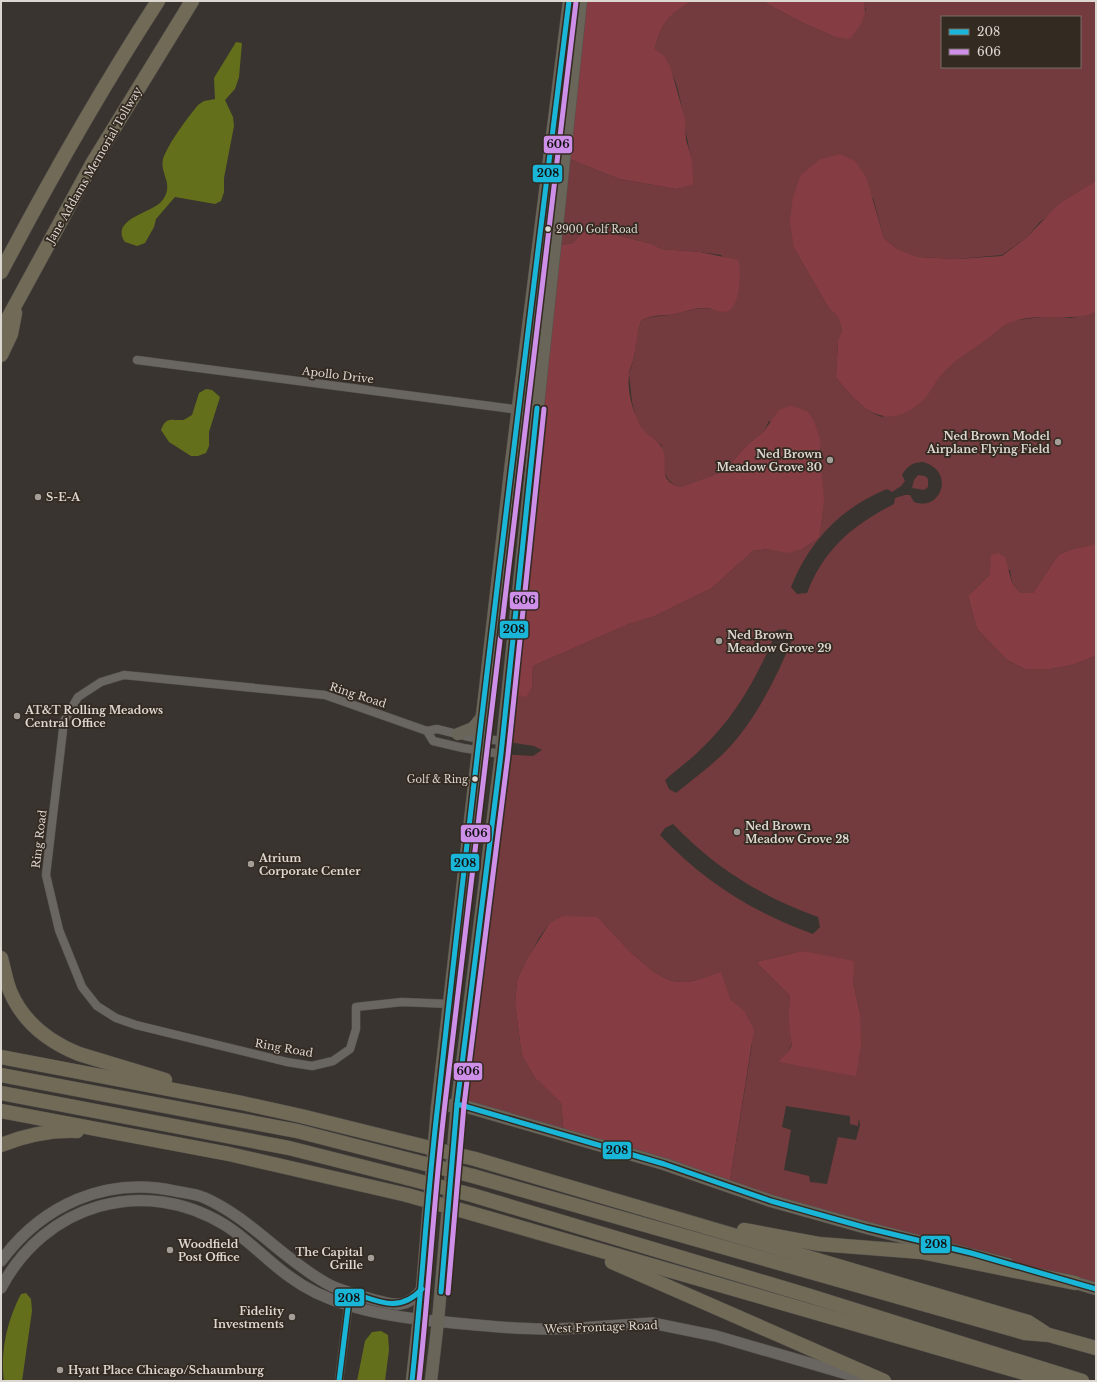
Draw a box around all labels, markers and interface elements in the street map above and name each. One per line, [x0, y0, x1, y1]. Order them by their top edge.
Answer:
legend [941, 16, 1081, 68]
text: 208 [977, 24, 1000, 39]
text: 606 [977, 44, 1001, 59]
street label: Jane Addams Memorial Tollway [42, 84, 145, 247]
line badge: 606 [543, 135, 573, 154]
text: 606 [546, 137, 570, 151]
line badge: 208 [532, 164, 563, 183]
text: 208 [537, 166, 559, 180]
place label: 2900 Golf Road [556, 223, 638, 236]
marker: 2900 Golf Road [543, 224, 553, 234]
street label: Apollo Drive [300, 364, 375, 386]
place label: Ned Brown Model Airplane Flying Field [926, 429, 1050, 456]
marker: Ned Brown Model Airplane Flying Field [1053, 437, 1063, 447]
place label: Ned Brown Meadow Grove 30 [716, 447, 822, 474]
marker: Ned Brown Meadow Grove 30 [825, 455, 835, 465]
place label: S-E-A [46, 490, 81, 504]
marker: S-E-A [33, 492, 43, 502]
line badge: 606 [509, 591, 539, 610]
text: 606 [512, 593, 536, 607]
line badge: 208 [499, 620, 529, 639]
text: 208 [503, 622, 525, 636]
place label: Ned Brown Meadow Grove 29 [727, 628, 832, 655]
marker: Ned Brown Meadow Grove 29 [714, 636, 724, 646]
street label: Ring Road [328, 679, 389, 711]
place label: AT&T Rolling Meadows Central Office [24, 703, 163, 730]
marker: AT&T Rolling Meadows Central Office [12, 711, 22, 721]
place label: Golf & Ring [407, 773, 469, 786]
marker: Golf & Ring [470, 774, 480, 784]
street label: Ring Road [28, 808, 50, 869]
place label: Ned Brown Meadow Grove 28 [745, 819, 849, 846]
line badge: 606 [460, 824, 491, 843]
text: 606 [464, 826, 488, 840]
marker: Ned Brown Meadow Grove 28 [732, 827, 742, 837]
place label: Atrium Corporate Center [258, 851, 361, 878]
line badge: 208 [450, 853, 480, 872]
text: 208 [454, 856, 476, 870]
marker: Atrium Corporate Center [246, 859, 256, 869]
street label: Ring Road [254, 1036, 315, 1060]
line badge: 606 [453, 1062, 483, 1081]
text: 606 [456, 1064, 480, 1078]
line badge: 208 [602, 1141, 632, 1160]
text: 208 [606, 1143, 628, 1157]
line badge: 208 [920, 1235, 951, 1254]
place label: Woodfield Post Office [177, 1237, 240, 1264]
text: 208 [925, 1237, 947, 1251]
marker: Woodfield Post Office [165, 1245, 175, 1255]
place label: The Capital Grille [295, 1245, 364, 1272]
marker: The Capital Grille [366, 1253, 376, 1263]
line badge: 208 [334, 1288, 365, 1307]
text: 208 [338, 1291, 360, 1305]
place label: Fidelity Investments [213, 1304, 285, 1331]
marker: Fidelity Investments [287, 1312, 297, 1322]
street label: West Frontage Road [543, 1318, 658, 1336]
place label: Hyatt Place Chicago/Schaumburg [68, 1363, 264, 1377]
marker: Hyatt Place Chicago/Schaumburg [55, 1365, 65, 1375]

